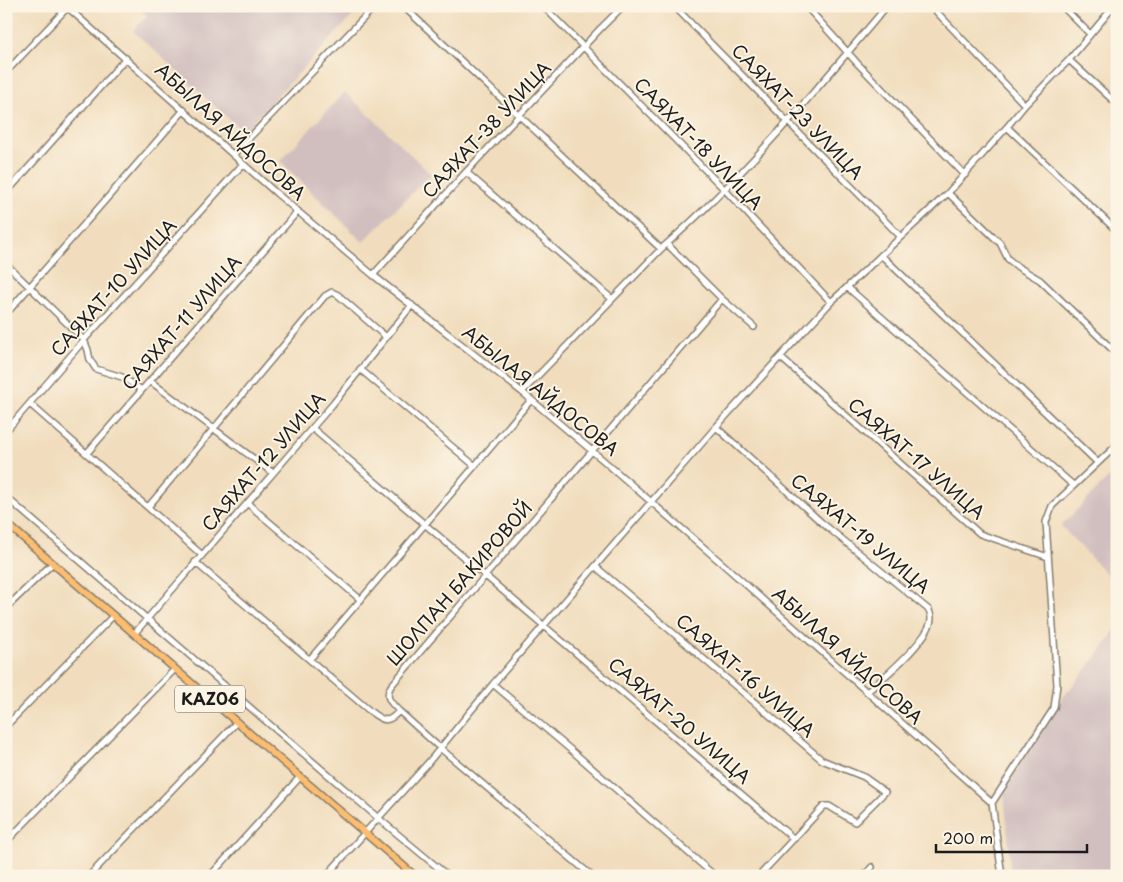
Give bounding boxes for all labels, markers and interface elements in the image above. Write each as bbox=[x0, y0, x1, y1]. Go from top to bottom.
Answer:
street label: САЯХАТ-23 УЛИЦА bbox=[726, 37, 870, 185]
street label: САЯХАТ-38 УЛИЦА bbox=[415, 54, 557, 203]
street label: АБЫЛАЯ АЙДОСОВА bbox=[150, 56, 312, 206]
street label: САЯХАТ-18 УЛИЦА bbox=[628, 71, 770, 216]
street label: САЯХАТ-10 УЛИЦА bbox=[44, 212, 182, 362]
street label: САЯХАТ-11 УЛИЦА bbox=[115, 248, 247, 395]
street label: АБЫЛАЯ АЙДОСОВА bbox=[457, 318, 625, 461]
street label: САЯХАТ-12 УЛИЦА bbox=[195, 385, 331, 537]
street label: САЯХАТ-17 УЛИЦА bbox=[843, 391, 992, 525]
street label: САЯХАТ-19 УЛИЦА bbox=[785, 466, 937, 599]
street label: ШОЛПАН БАКИРОВОЙ bbox=[380, 495, 538, 671]
street label: АБЫЛАЯ АЙДОСОВА bbox=[767, 580, 929, 730]
street label: САЯХАТ-16 УЛИЦА bbox=[670, 607, 822, 743]
street label: САЯХАТ-20 УЛИЦА bbox=[603, 650, 757, 790]
road number: KAZ06 bbox=[175, 686, 245, 712]
scale bar bbox=[936, 822, 1087, 854]
text: 200 m bbox=[943, 826, 993, 849]

